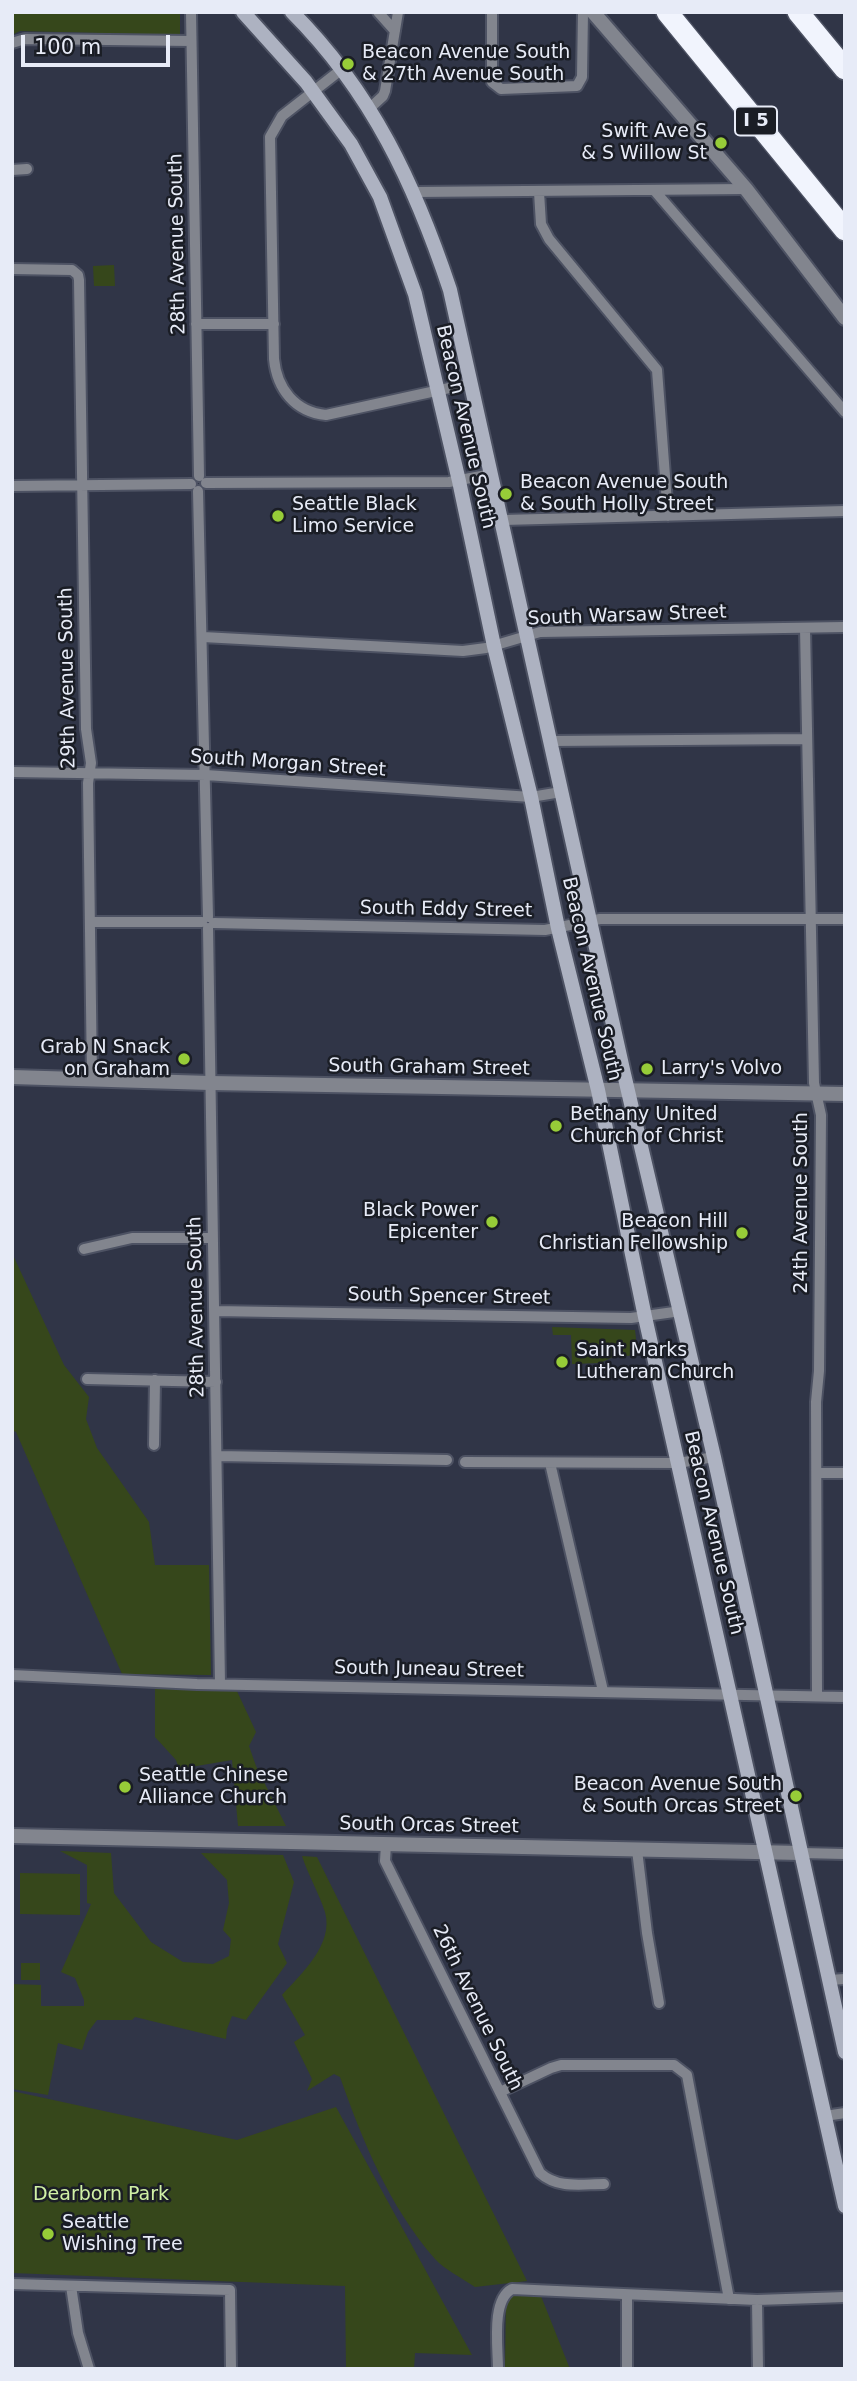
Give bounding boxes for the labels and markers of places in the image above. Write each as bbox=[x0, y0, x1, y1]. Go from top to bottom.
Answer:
place label: Beacon Avenue South & 27th Avenue South bbox=[362, 42, 570, 86]
marker: Beacon Avenue South & 27th Avenue South bbox=[340, 56, 356, 72]
place label: Swift Ave S & S Willow St bbox=[581, 121, 707, 165]
marker: Swift Ave S & S Willow St bbox=[713, 135, 729, 151]
place label: Beacon Avenue South & South Holly Street bbox=[520, 472, 728, 516]
marker: Beacon Avenue South & South Holly Street bbox=[498, 486, 514, 502]
place label: Seattle Black Limo Service bbox=[292, 494, 417, 538]
marker: Seattle Black Limo Service bbox=[270, 508, 286, 524]
place label: Grab N Snack on Graham bbox=[40, 1037, 170, 1081]
marker: Grab N Snack on Graham bbox=[176, 1051, 192, 1067]
place label: Larry's Volvo bbox=[661, 1058, 782, 1080]
marker: Larry's Volvo bbox=[639, 1061, 655, 1077]
place label: Bethany United Church of Christ bbox=[570, 1104, 723, 1148]
marker: Bethany United Church of Christ bbox=[548, 1118, 564, 1134]
place label: Black Power Epicenter bbox=[363, 1200, 478, 1244]
place label: Beacon Hill Christian Fellowship bbox=[539, 1211, 728, 1255]
marker: Black Power Epicenter bbox=[484, 1214, 500, 1230]
marker: Beacon Hill Christian Fellowship bbox=[734, 1225, 750, 1241]
place label: Saint Marks Lutheran Church bbox=[576, 1340, 734, 1384]
marker: Saint Marks Lutheran Church bbox=[554, 1354, 570, 1370]
place label: Seattle Chinese Alliance Church bbox=[139, 1765, 288, 1809]
place label: Beacon Avenue South & South Orcas Street bbox=[574, 1774, 782, 1818]
marker: Seattle Chinese Alliance Church bbox=[117, 1779, 133, 1795]
marker: Beacon Avenue South & South Orcas Street bbox=[788, 1788, 804, 1804]
place label: Seattle Wishing Tree bbox=[62, 2212, 183, 2256]
marker: Seattle Wishing Tree bbox=[40, 2226, 56, 2242]

